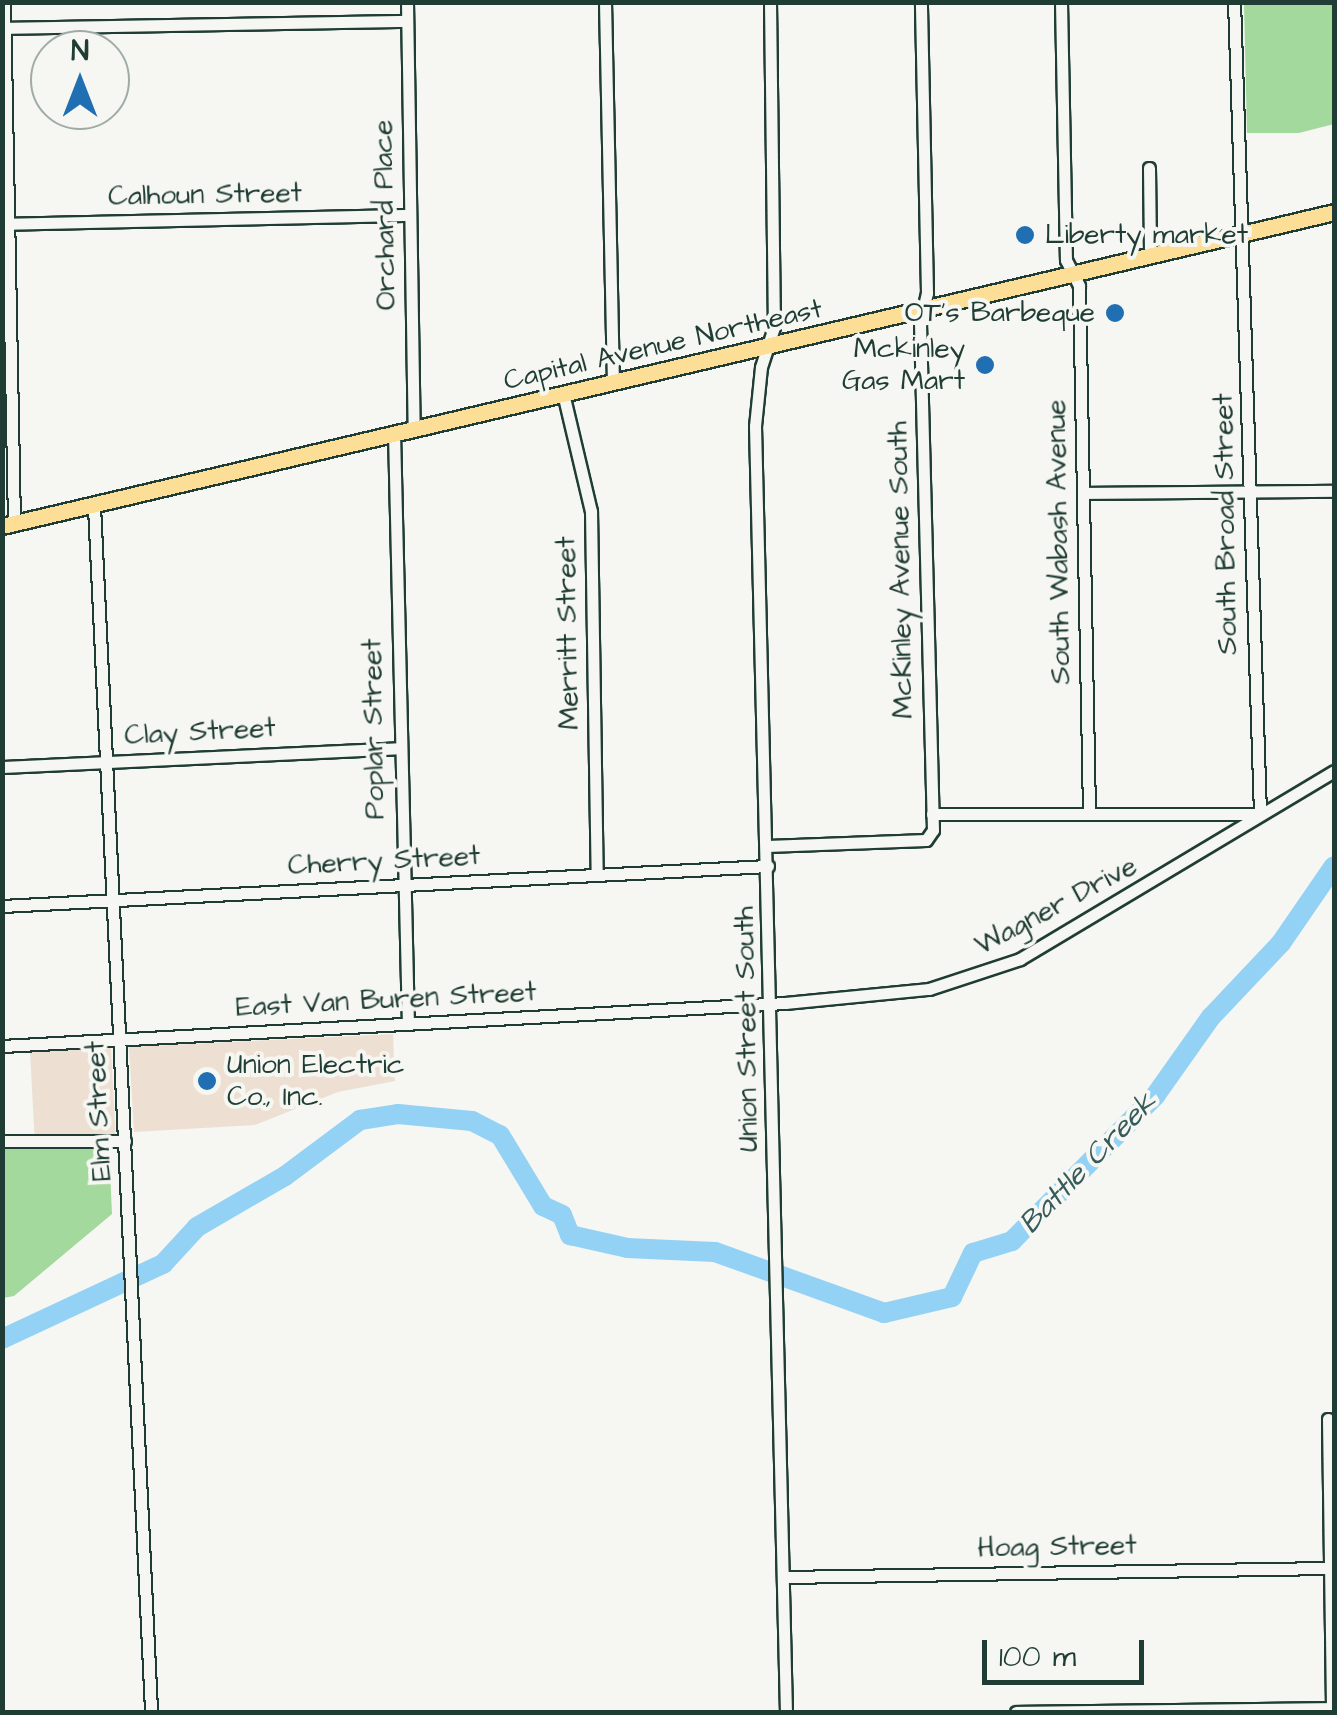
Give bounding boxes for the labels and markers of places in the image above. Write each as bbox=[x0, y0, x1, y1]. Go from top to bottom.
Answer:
place label: Liberty market bbox=[1045, 218, 1248, 252]
marker: Liberty market bbox=[1014, 224, 1036, 246]
place label: OT's Barbeque bbox=[905, 296, 1095, 330]
marker: OT's Barbeque bbox=[1104, 302, 1126, 324]
place label: Mckinley Gas Mart bbox=[842, 332, 965, 398]
marker: Mckinley Gas Mart bbox=[974, 354, 996, 376]
place label: Union Electric Co., Inc. bbox=[227, 1048, 404, 1114]
marker: Union Electric Co., Inc. bbox=[196, 1070, 218, 1092]

